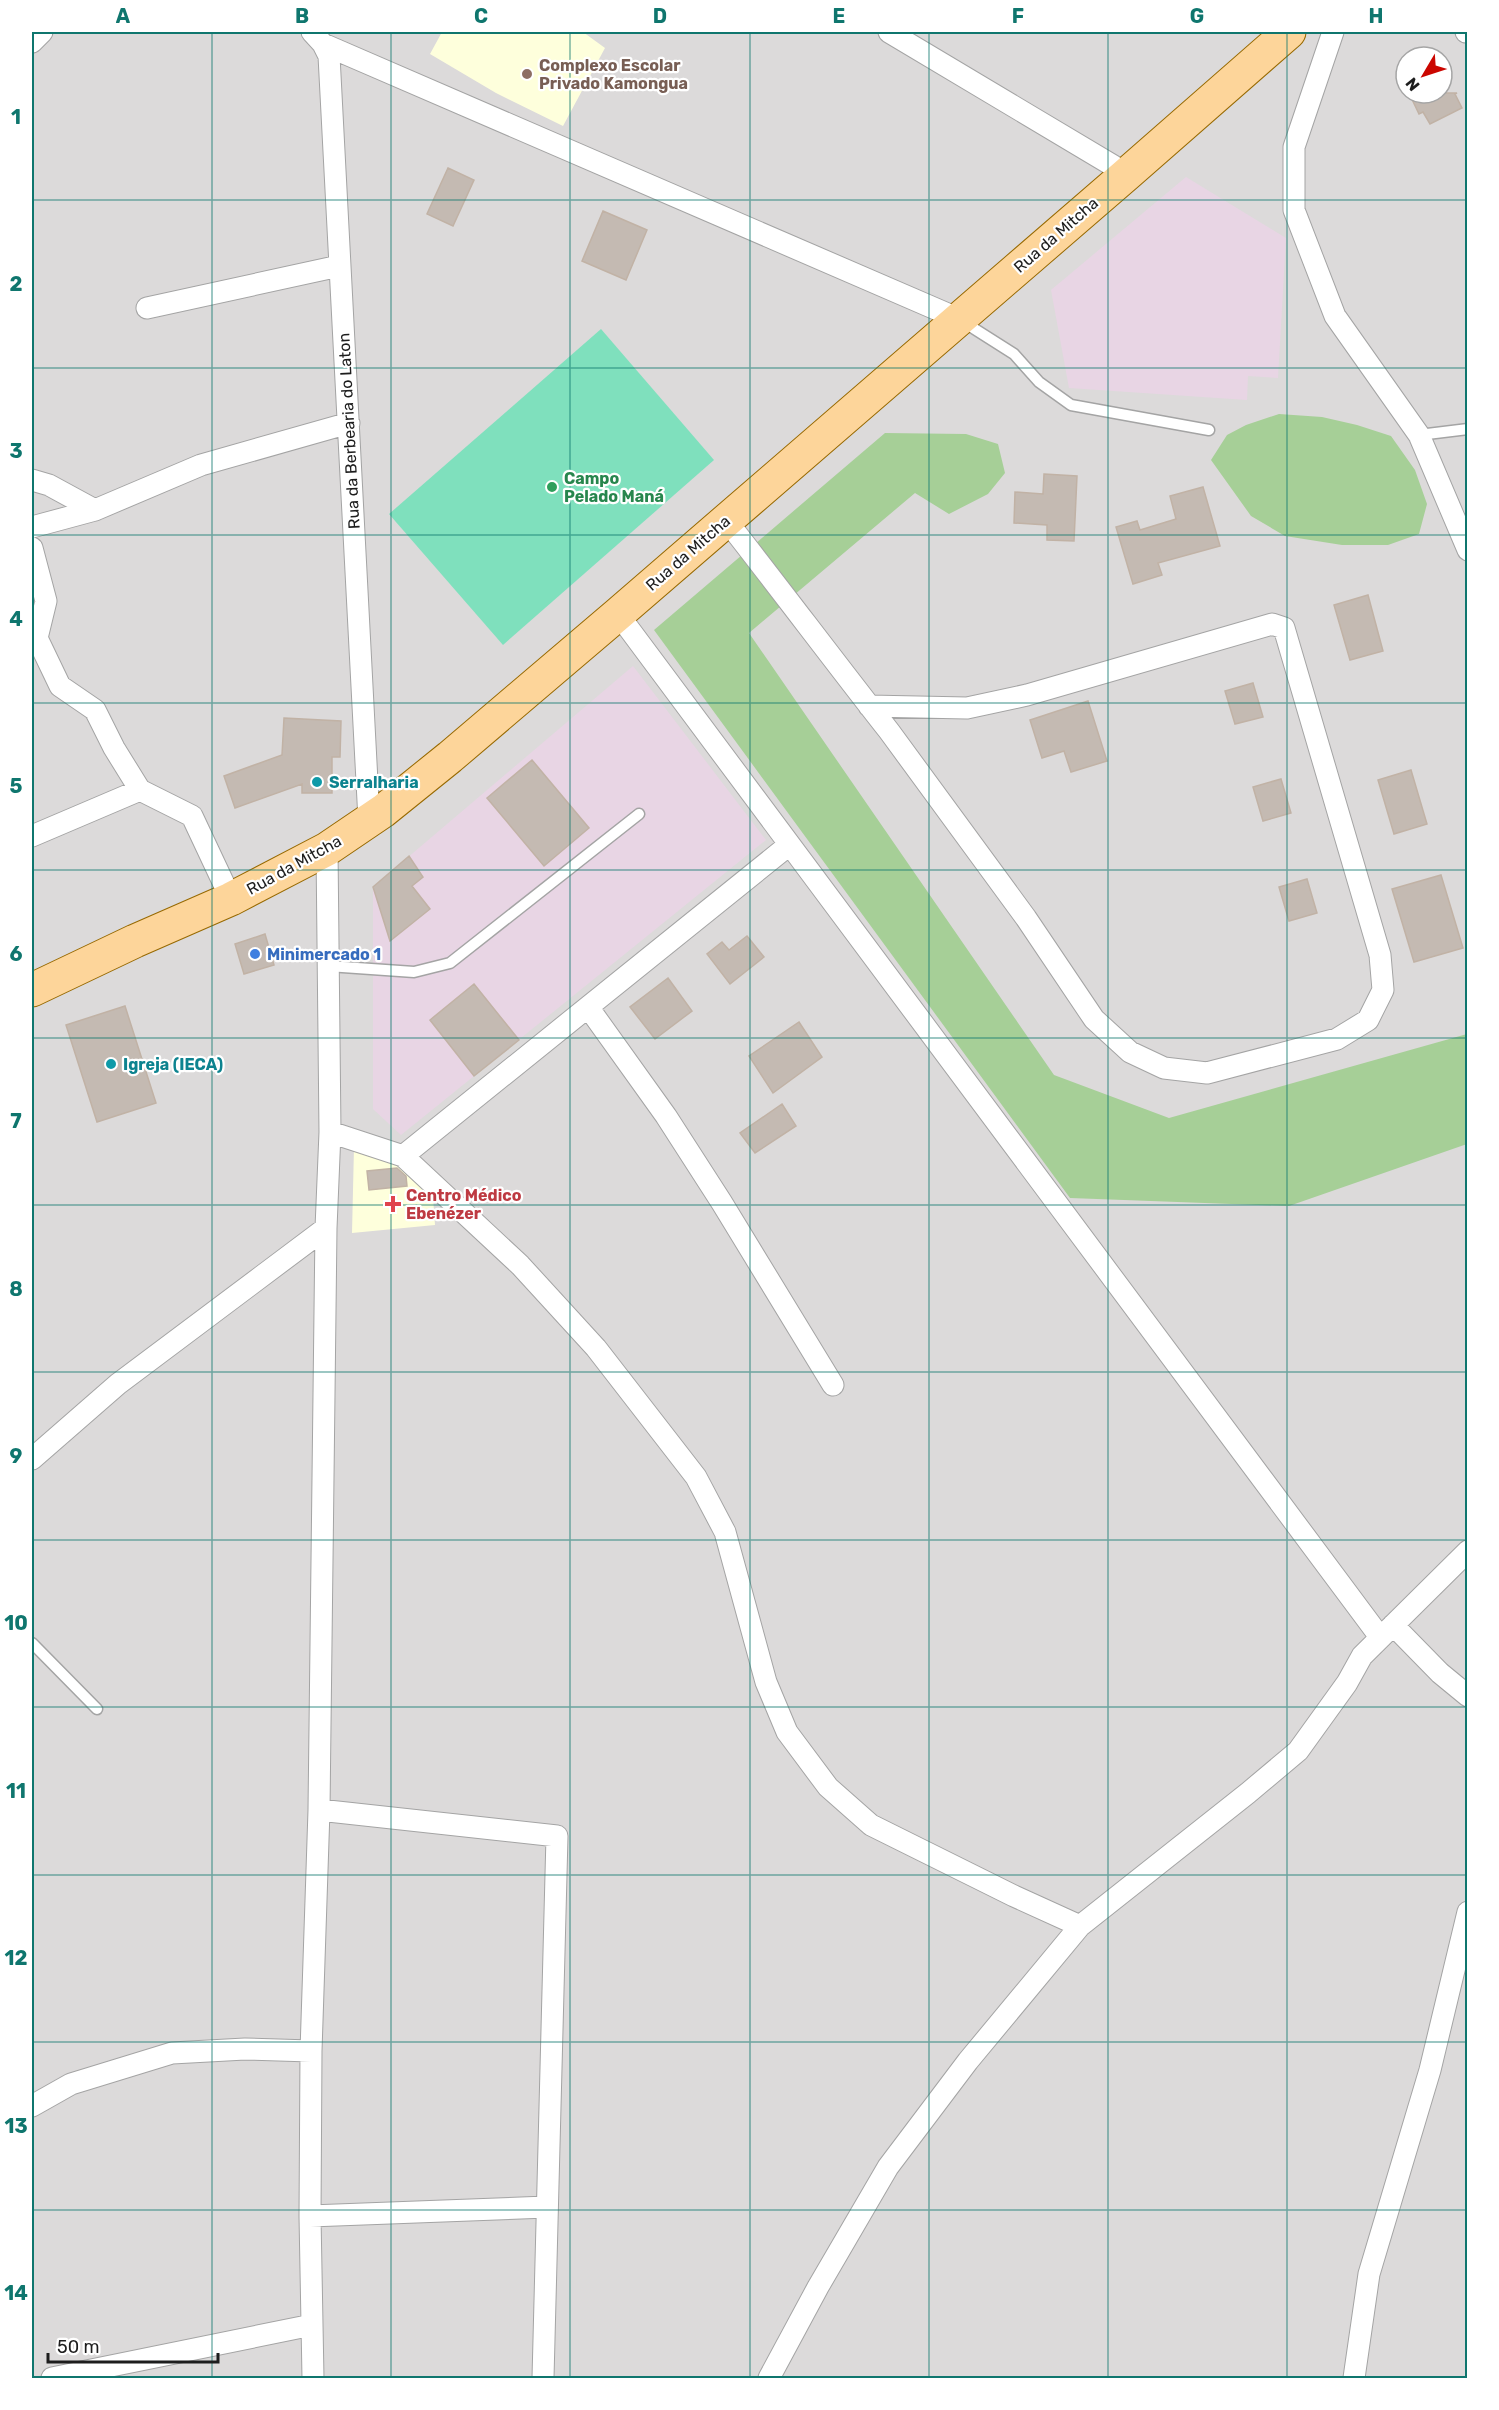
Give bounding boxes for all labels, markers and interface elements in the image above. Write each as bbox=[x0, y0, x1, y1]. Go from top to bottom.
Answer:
text: A bbox=[116, 4, 131, 28]
text: B bbox=[295, 4, 309, 28]
text: C bbox=[474, 4, 488, 28]
text: D bbox=[653, 4, 667, 28]
text: E bbox=[833, 4, 845, 28]
text: F bbox=[1012, 4, 1024, 28]
text: G bbox=[1190, 4, 1204, 28]
text: H bbox=[1369, 4, 1383, 28]
north arrow bbox=[1394, 45, 1454, 105]
place label: Complexo Escolar Privado Kamongua bbox=[539, 56, 688, 93]
marker: Complexo Escolar Privado Kamongua bbox=[520, 67, 534, 81]
text: N bbox=[1402, 74, 1424, 95]
text: 1 bbox=[11, 105, 21, 129]
street label: Rua da Mitcha bbox=[1010, 193, 1102, 277]
text: 2 bbox=[10, 272, 23, 296]
street label: Rua da Berbearia do Laton bbox=[334, 332, 364, 530]
text: 3 bbox=[9, 439, 23, 463]
place label: Campo Pelado Maná bbox=[564, 469, 664, 506]
marker: Campo Pelado Maná bbox=[545, 480, 559, 494]
street label: Rua da Mitcha bbox=[642, 511, 734, 595]
text: 4 bbox=[9, 607, 23, 631]
place label: Serralharia bbox=[329, 773, 419, 792]
text: 5 bbox=[10, 774, 23, 798]
marker: Serralharia bbox=[310, 775, 324, 789]
street label: Rua da Mitcha bbox=[243, 831, 345, 899]
text: 6 bbox=[9, 942, 23, 966]
place label: Minimercado 1 bbox=[267, 945, 381, 964]
marker: Minimercado 1 bbox=[248, 947, 262, 961]
place label: Igreja (IECA) bbox=[123, 1055, 223, 1074]
marker: Igreja (IECA) bbox=[104, 1057, 118, 1071]
text: 7 bbox=[10, 1109, 22, 1133]
place label: Centro Médico Ebenézer bbox=[406, 1186, 522, 1223]
marker: Centro Médico Ebenézer bbox=[384, 1195, 402, 1213]
text: 8 bbox=[9, 1277, 23, 1301]
text: 9 bbox=[10, 1444, 23, 1468]
text: 10 bbox=[4, 1611, 28, 1635]
text: 11 bbox=[6, 1779, 26, 1803]
text: 12 bbox=[5, 1946, 27, 1970]
text: 13 bbox=[4, 2114, 28, 2138]
text: 14 bbox=[4, 2281, 28, 2305]
scale bar bbox=[48, 2326, 218, 2364]
text: 50 m bbox=[57, 2336, 100, 2358]

